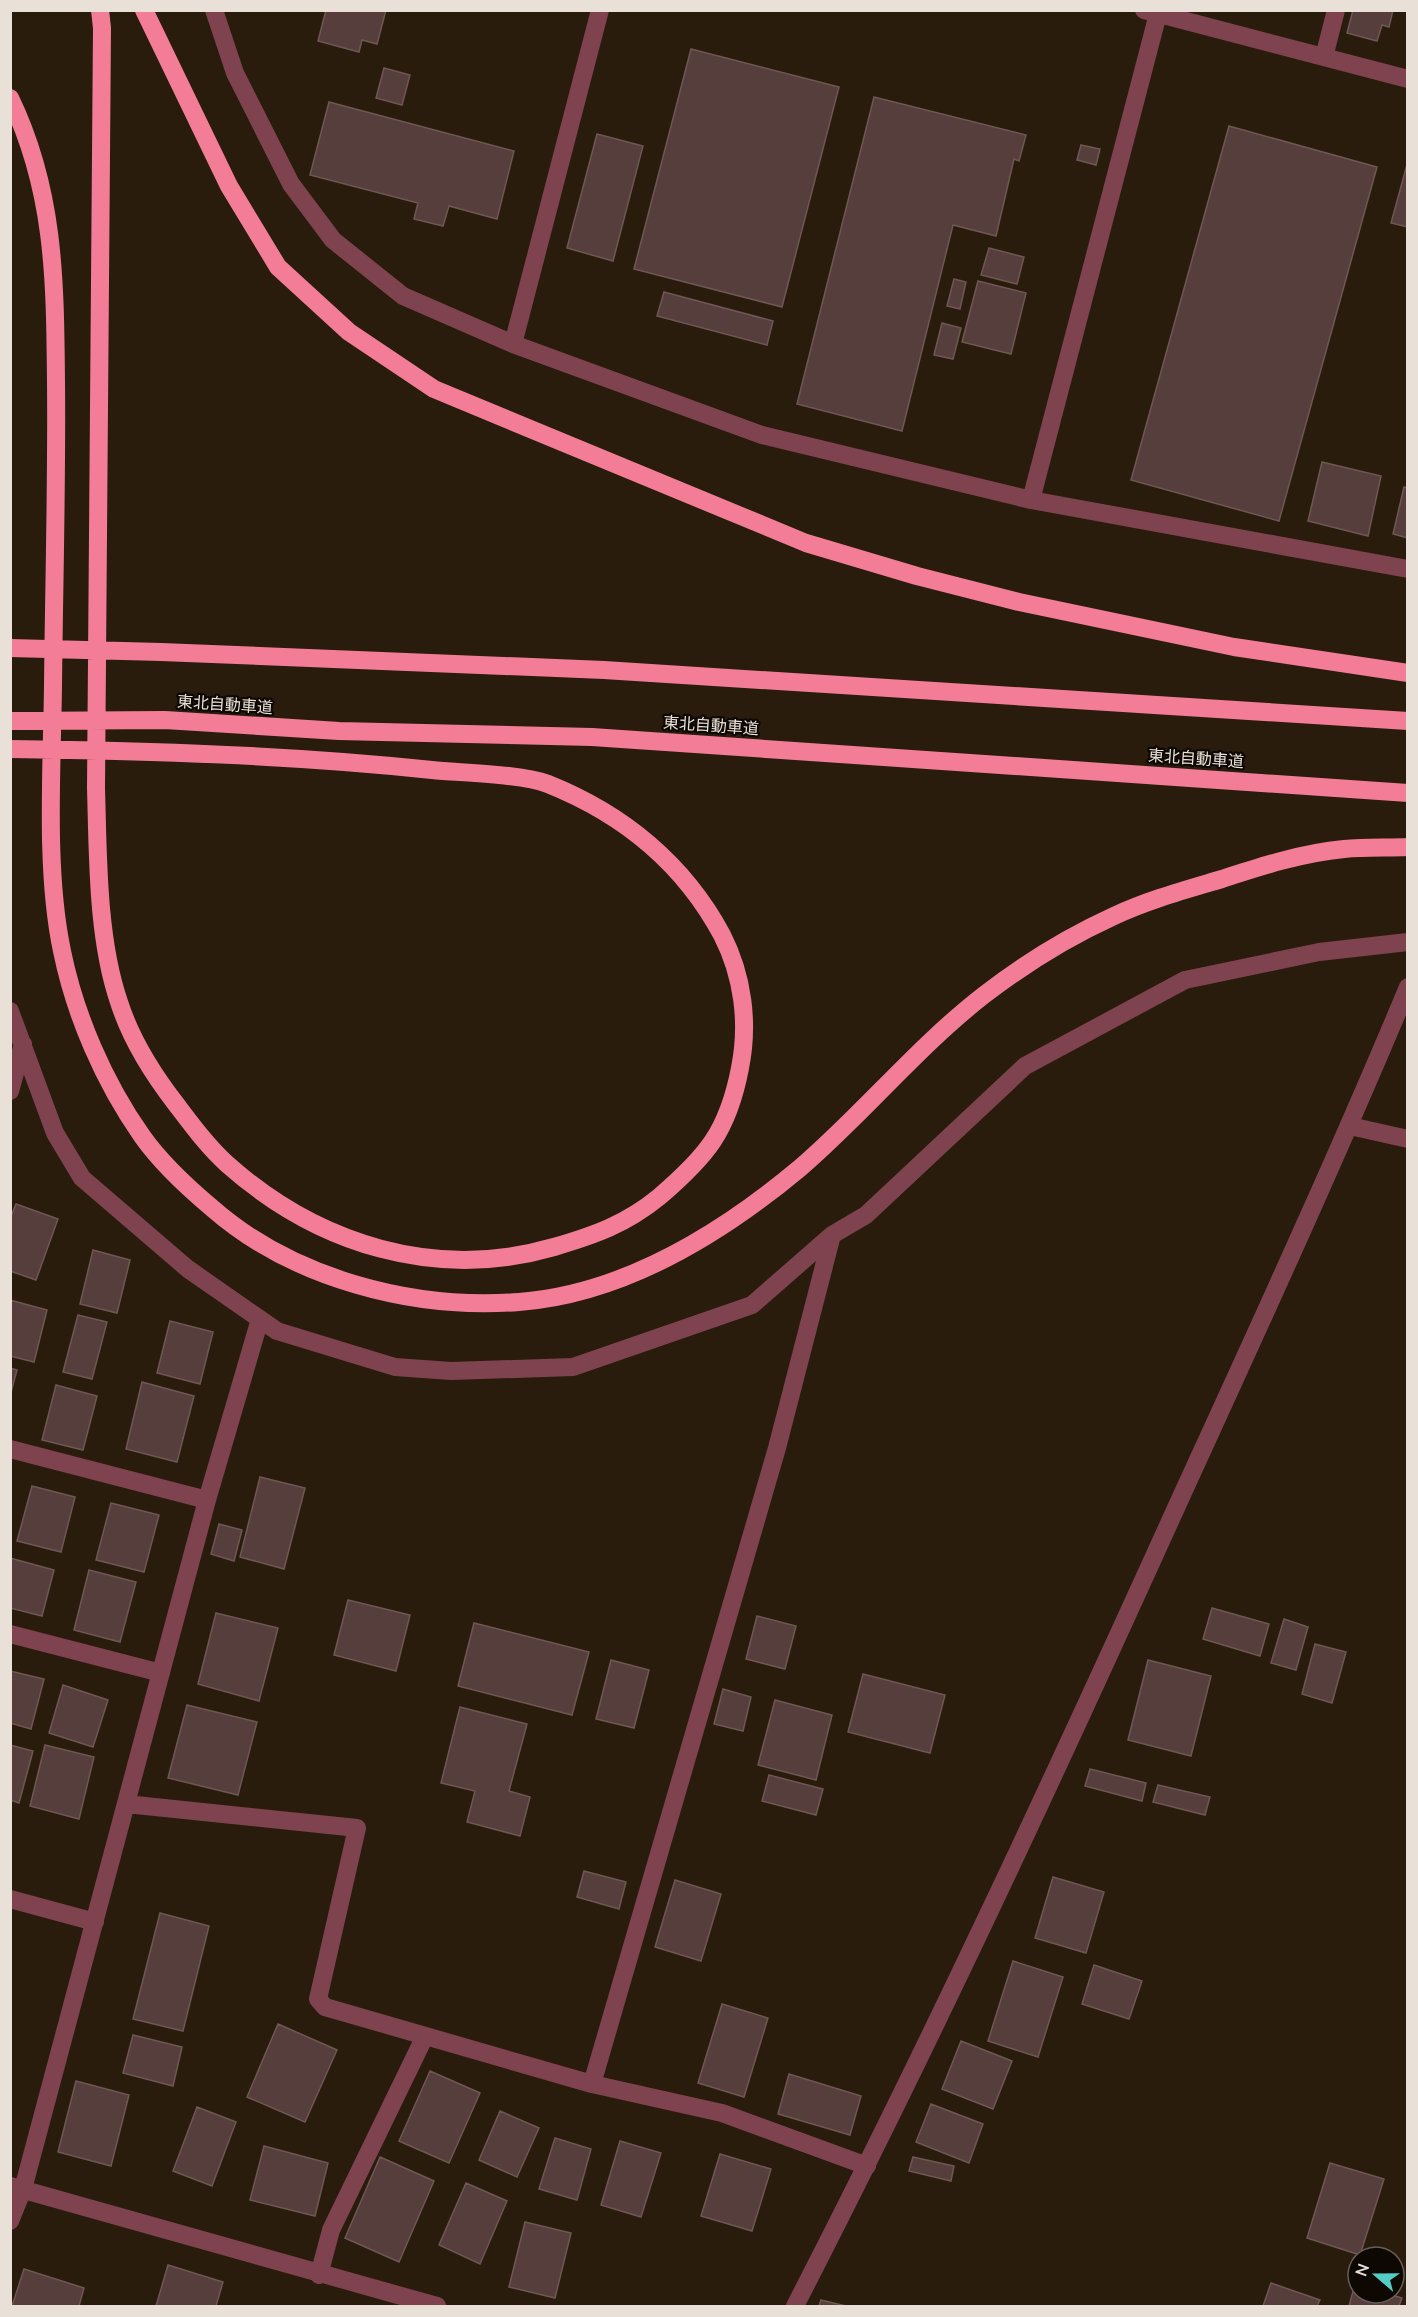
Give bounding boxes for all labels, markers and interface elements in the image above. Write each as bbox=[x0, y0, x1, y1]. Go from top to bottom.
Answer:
street label: 東北自動車道 bbox=[176, 691, 274, 719]
street label: 東北自動車道 bbox=[662, 712, 760, 740]
street label: 東北自動車道 bbox=[1147, 745, 1245, 773]
north arrow bbox=[1346, 2245, 1406, 2305]
text: N bbox=[1350, 2261, 1375, 2280]

